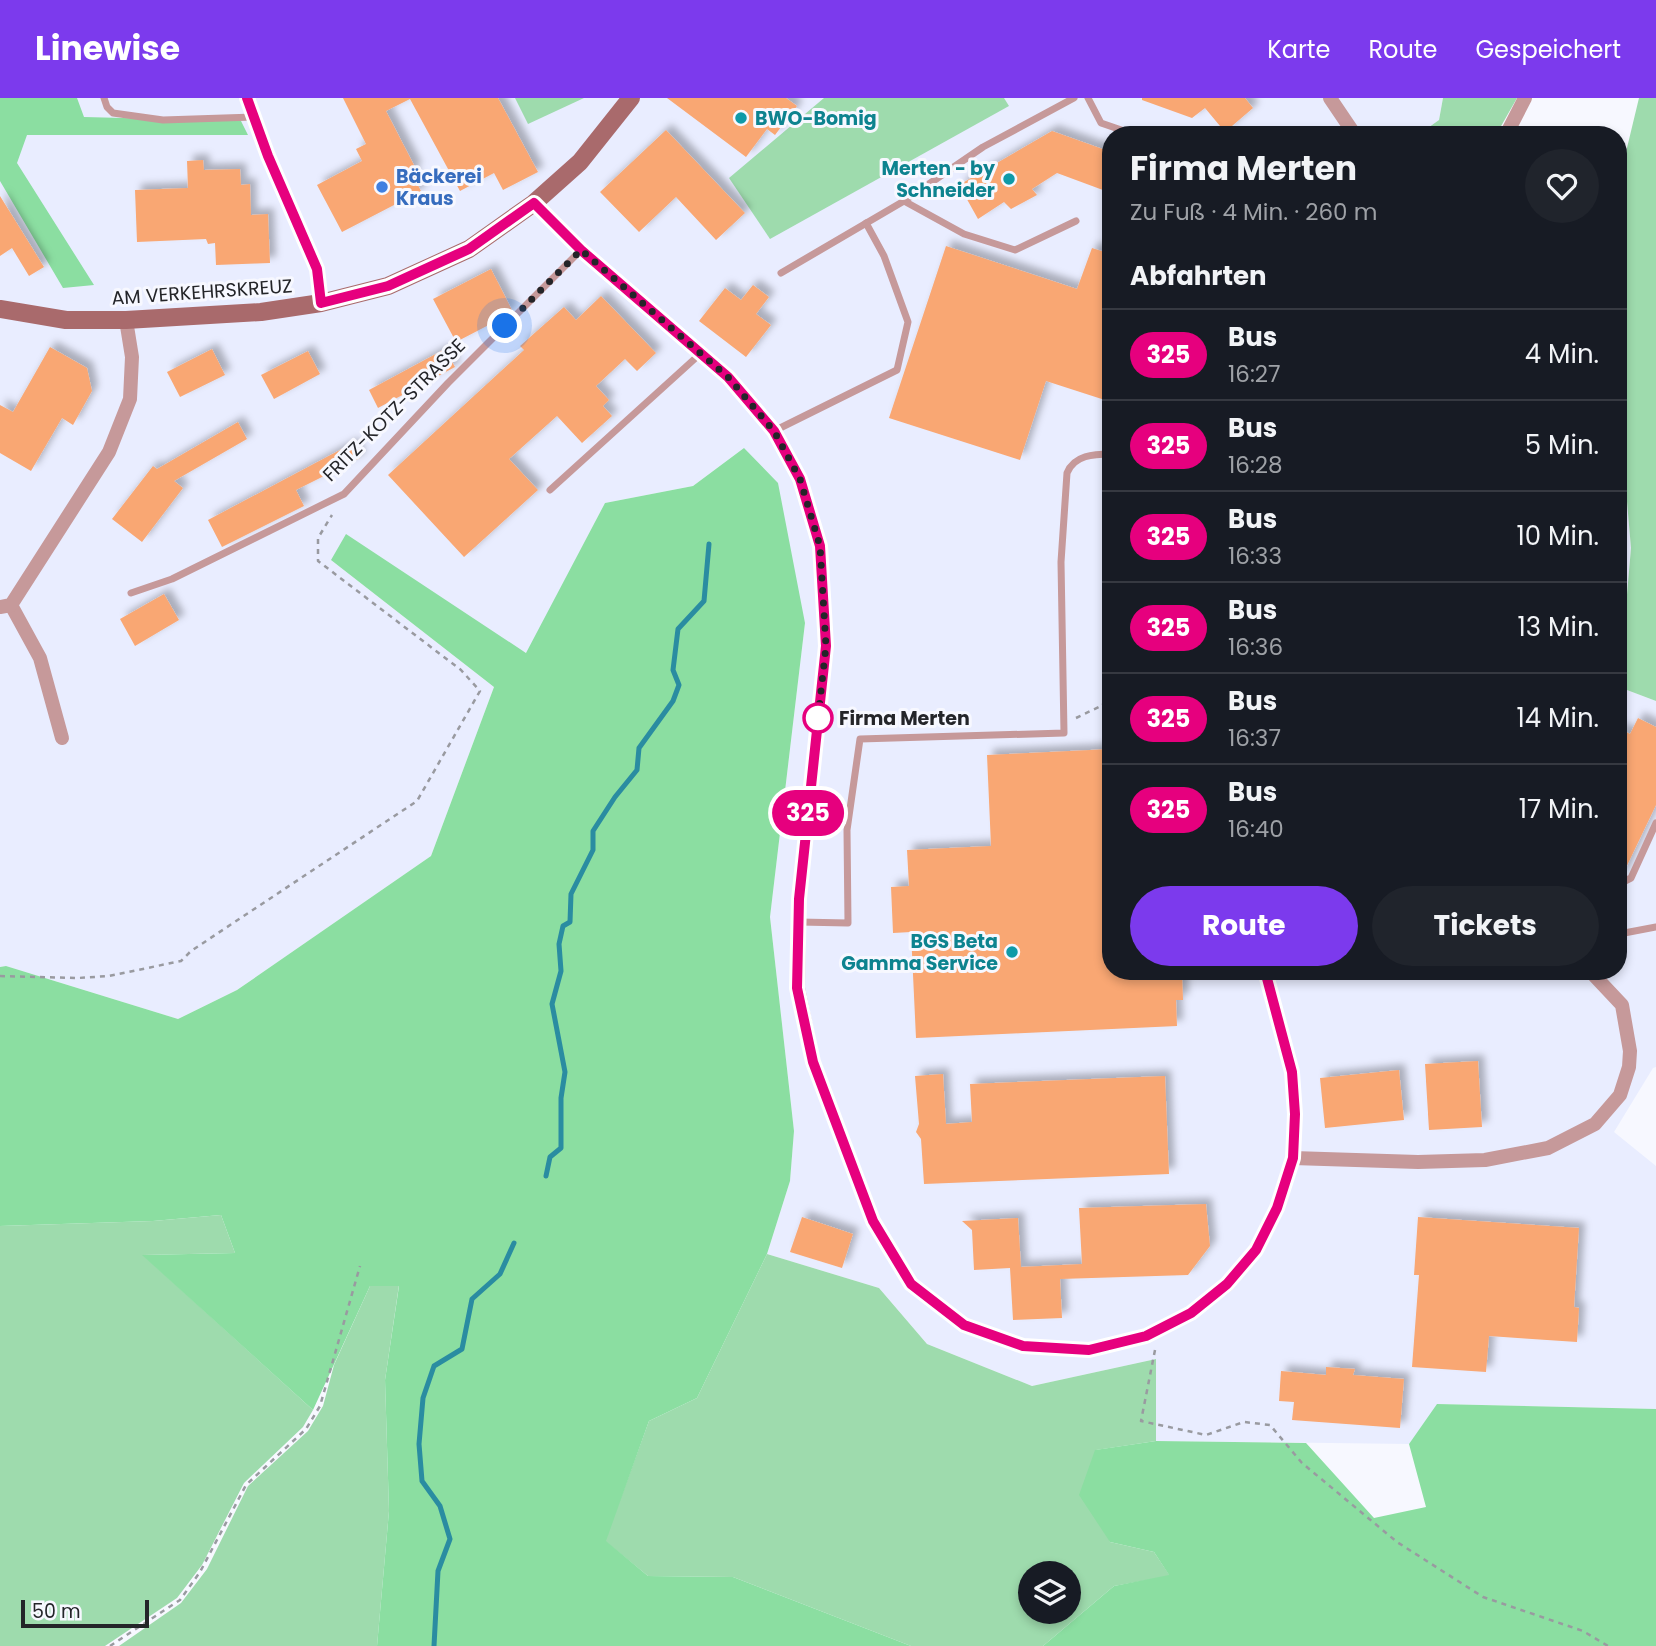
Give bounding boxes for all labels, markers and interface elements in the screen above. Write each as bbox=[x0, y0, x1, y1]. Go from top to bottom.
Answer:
text: Linewise bbox=[35, 25, 180, 72]
text: Karte bbox=[1267, 33, 1330, 66]
text: Route bbox=[1368, 33, 1437, 66]
text: Gespeichert bbox=[1475, 33, 1621, 66]
place label: BWO-Bomig bbox=[755, 105, 877, 132]
marker: BWO-Bomig bbox=[733, 110, 749, 126]
text: Firma Merten bbox=[1130, 145, 1357, 192]
button: heart bbox=[1525, 149, 1599, 223]
place label: Merten - by Schneider bbox=[882, 155, 996, 204]
place label: Bäckerei Kraus bbox=[396, 163, 482, 212]
marker: Merten - by Schneider bbox=[1001, 171, 1017, 187]
marker: Bäckerei Kraus bbox=[374, 179, 390, 195]
text: Zu Fuß · 4 Min. · 260 m bbox=[1130, 196, 1377, 228]
text: Abfahrten bbox=[1130, 258, 1267, 294]
street label: AM VERKEHRSKREUZ bbox=[111, 272, 293, 312]
your location bbox=[487, 308, 522, 343]
text: Bus bbox=[1228, 319, 1277, 355]
street label: FRITZ-KOTZ-STRASSE bbox=[317, 333, 471, 487]
text: 4 Min. bbox=[1525, 336, 1599, 372]
text: 325 bbox=[1147, 338, 1190, 371]
text: 16:27 bbox=[1228, 358, 1281, 390]
text: Bus bbox=[1228, 410, 1277, 446]
text: 5 Min. bbox=[1525, 427, 1599, 463]
text: 325 bbox=[1147, 429, 1190, 462]
text: 16:28 bbox=[1228, 449, 1283, 481]
text: Bus bbox=[1228, 501, 1277, 537]
text: 10 Min. bbox=[1517, 518, 1599, 554]
text: 325 bbox=[1147, 520, 1190, 553]
text: 16:33 bbox=[1228, 540, 1282, 572]
text: Bus bbox=[1228, 592, 1277, 628]
text: 13 Min. bbox=[1518, 609, 1599, 645]
text: 325 bbox=[1147, 611, 1190, 644]
text: 16:36 bbox=[1228, 631, 1283, 663]
text: Bus bbox=[1228, 683, 1277, 719]
text: 14 Min. bbox=[1517, 700, 1599, 736]
text: 325 bbox=[1147, 702, 1190, 735]
marker: Firma Merten bbox=[803, 703, 833, 733]
place label: Firma Merten bbox=[839, 705, 970, 732]
text: 16:37 bbox=[1228, 722, 1281, 754]
text: Bus bbox=[1228, 774, 1277, 810]
line badge: 325 bbox=[768, 790, 848, 836]
text: 17 Min. bbox=[1519, 791, 1599, 827]
text: 325 bbox=[1147, 793, 1190, 826]
text: 325 bbox=[786, 796, 830, 829]
text: 16:40 bbox=[1228, 813, 1284, 845]
button: Route bbox=[1130, 886, 1358, 966]
button: Tickets bbox=[1372, 886, 1599, 966]
place label: BGS Beta Gamma Service bbox=[841, 928, 998, 977]
marker: BGS Beta Gamma Service bbox=[1004, 944, 1020, 960]
map controls bbox=[1018, 1561, 1081, 1624]
button: layers bbox=[1018, 1561, 1081, 1624]
scale bar bbox=[21, 1597, 149, 1629]
text: 50 m bbox=[32, 1598, 81, 1625]

